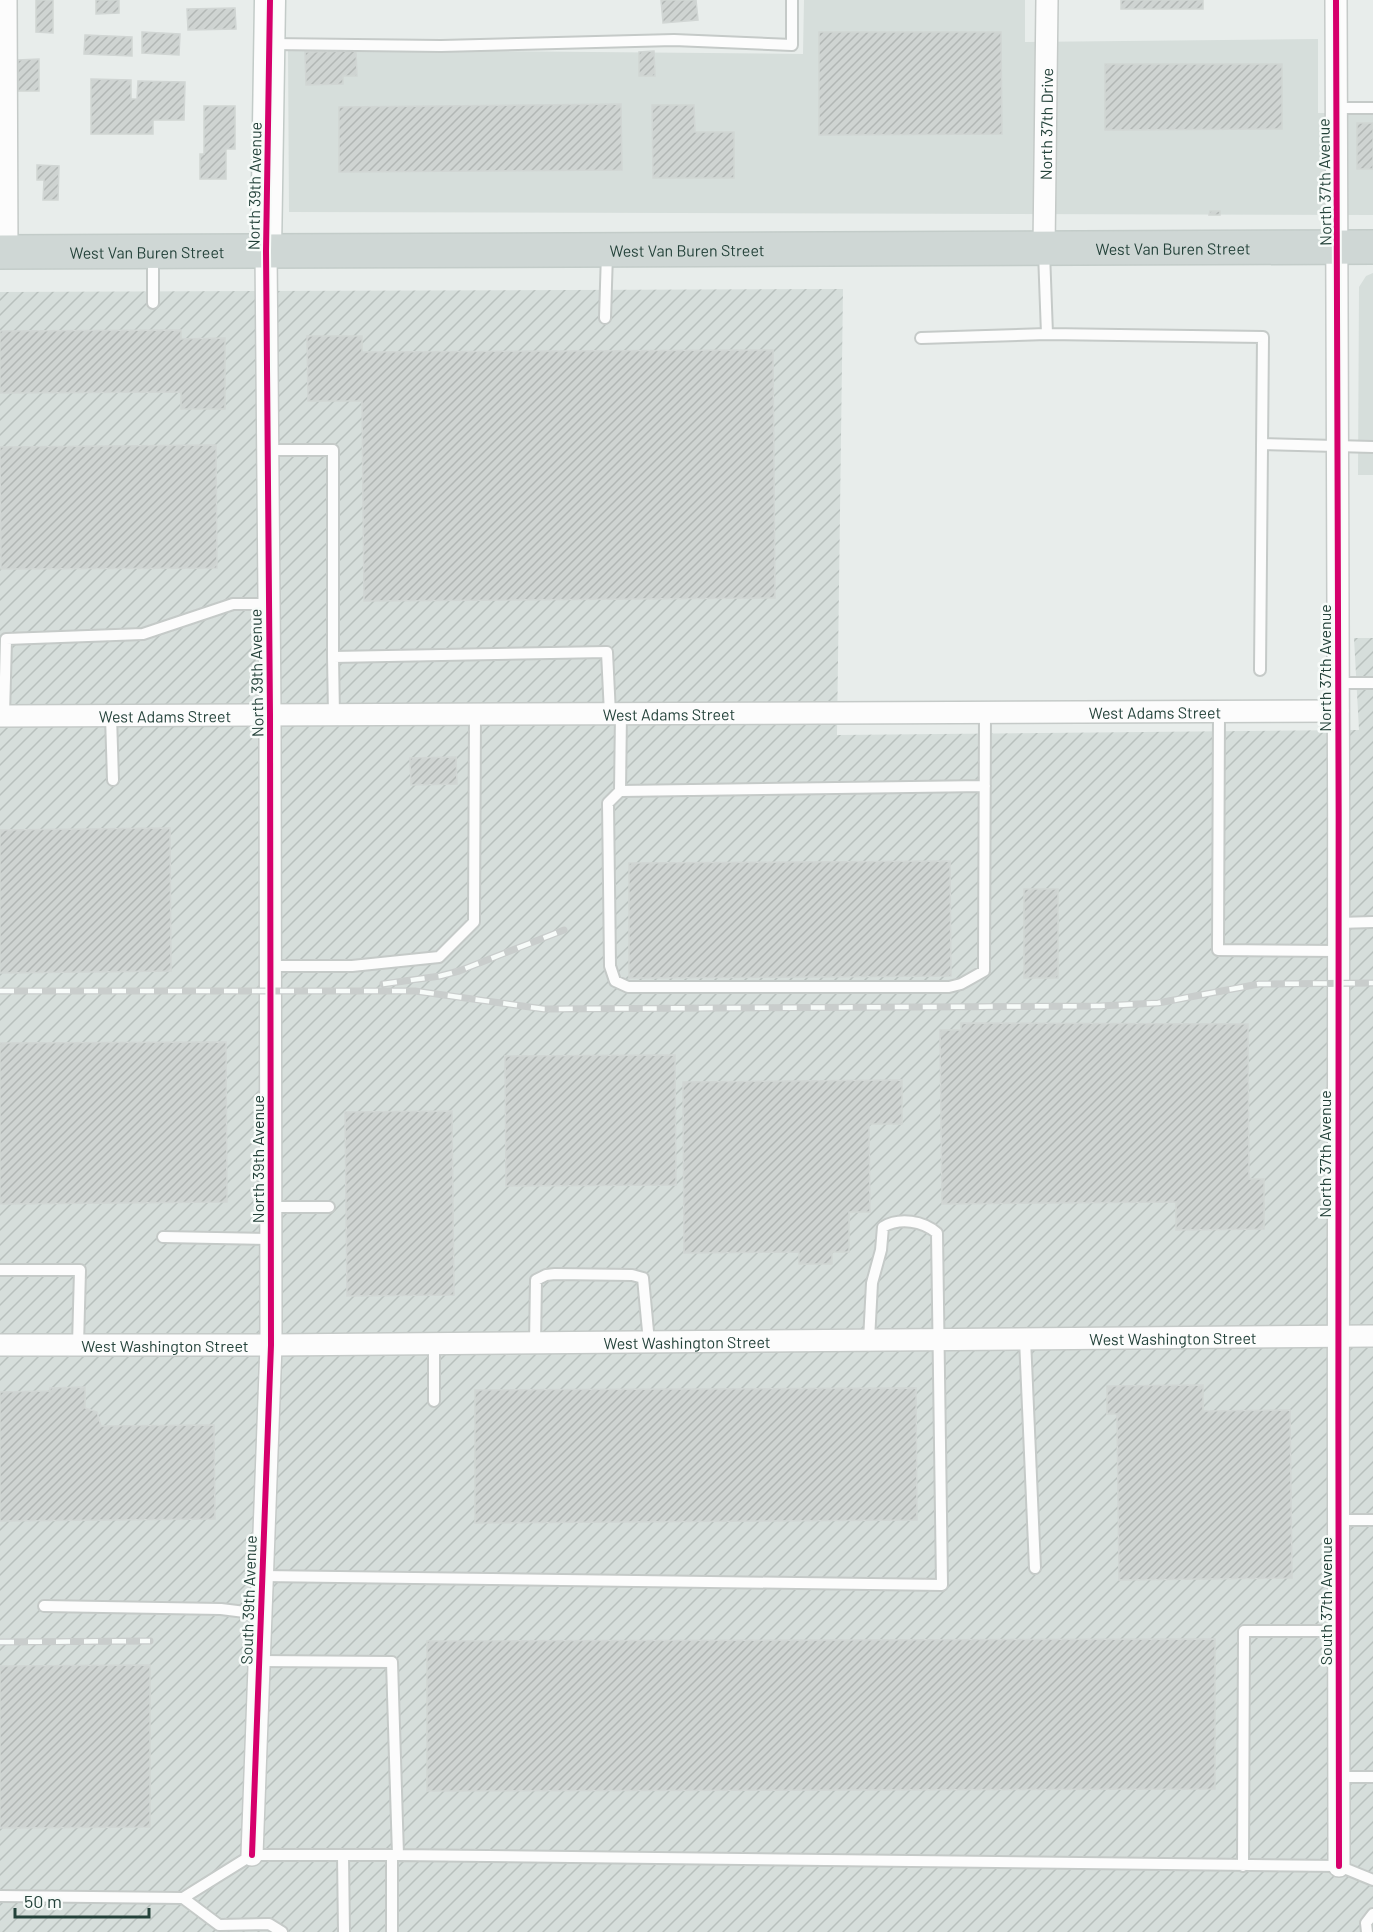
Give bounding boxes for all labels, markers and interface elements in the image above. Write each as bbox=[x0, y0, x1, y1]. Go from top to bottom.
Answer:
street label: North 37th Drive bbox=[1035, 68, 1056, 180]
street label: North 37th Avenue bbox=[1313, 118, 1335, 246]
street label: North 39th Avenue bbox=[243, 122, 265, 250]
street label: West Van Buren Street bbox=[1095, 238, 1251, 258]
street label: West Van Buren Street bbox=[609, 240, 765, 259]
street label: West Van Buren Street bbox=[69, 242, 225, 261]
street label: North 37th Avenue bbox=[1315, 604, 1334, 732]
street label: North 39th Avenue bbox=[245, 609, 267, 737]
street label: West Adams Street bbox=[1089, 702, 1221, 721]
street label: West Adams Street bbox=[603, 704, 735, 723]
street label: West Adams Street bbox=[99, 706, 231, 725]
street label: North 37th Avenue bbox=[1315, 1090, 1334, 1218]
street label: North 39th Avenue bbox=[248, 1095, 267, 1223]
street label: West Washington Street bbox=[1089, 1327, 1257, 1348]
street label: West Washington Street bbox=[603, 1331, 771, 1352]
street label: West Washington Street bbox=[81, 1336, 249, 1355]
street label: South 39th Avenue bbox=[236, 1535, 260, 1665]
street label: South 37th Avenue bbox=[1316, 1537, 1335, 1665]
scale bar bbox=[15, 1881, 148, 1919]
text: 50 m bbox=[24, 1890, 62, 1912]

